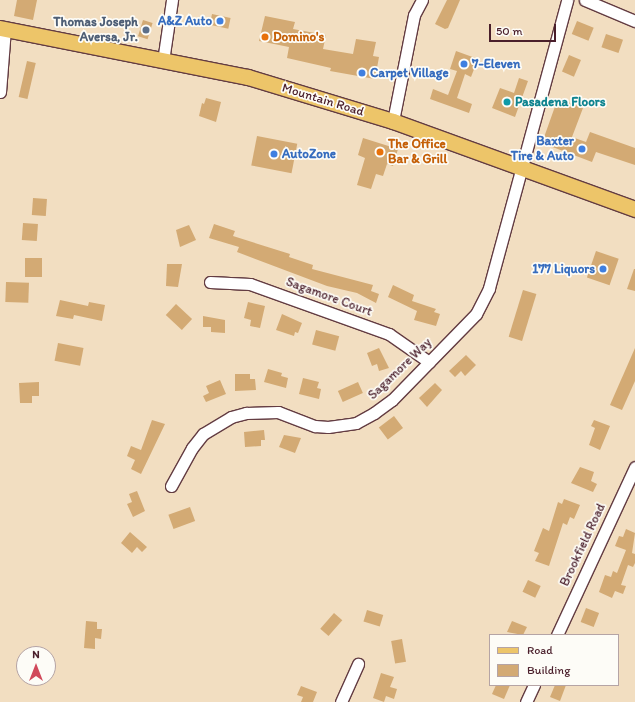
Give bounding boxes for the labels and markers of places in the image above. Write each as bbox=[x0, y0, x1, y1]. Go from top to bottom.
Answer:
place label: A&Z Auto bbox=[158, 13, 212, 29]
place label: Thomas Joseph Aversa, Jr. bbox=[53, 15, 138, 46]
marker: A&Z Auto bbox=[215, 16, 225, 26]
marker: Thomas Joseph Aversa, Jr. bbox=[141, 25, 151, 35]
place label: Domino's bbox=[273, 29, 324, 45]
marker: Domino's bbox=[260, 32, 270, 42]
place label: 7-Eleven bbox=[472, 56, 520, 72]
marker: 7-Eleven bbox=[459, 59, 469, 69]
place label: Carpet Village bbox=[370, 65, 448, 81]
marker: Carpet Village bbox=[357, 68, 367, 78]
place label: Pasadena Floors bbox=[515, 94, 606, 110]
marker: Pasadena Floors bbox=[502, 97, 512, 107]
place label: Baxter Tire & Auto bbox=[511, 134, 574, 165]
place label: The Office Bar & Grill bbox=[388, 137, 447, 168]
marker: Baxter Tire & Auto bbox=[577, 144, 587, 154]
place label: AutoZone bbox=[282, 146, 336, 162]
marker: The Office Bar & Grill bbox=[375, 147, 385, 157]
marker: AutoZone bbox=[269, 149, 279, 159]
place label: 177 Liquors bbox=[532, 261, 595, 277]
marker: 177 Liquors bbox=[598, 264, 608, 274]

